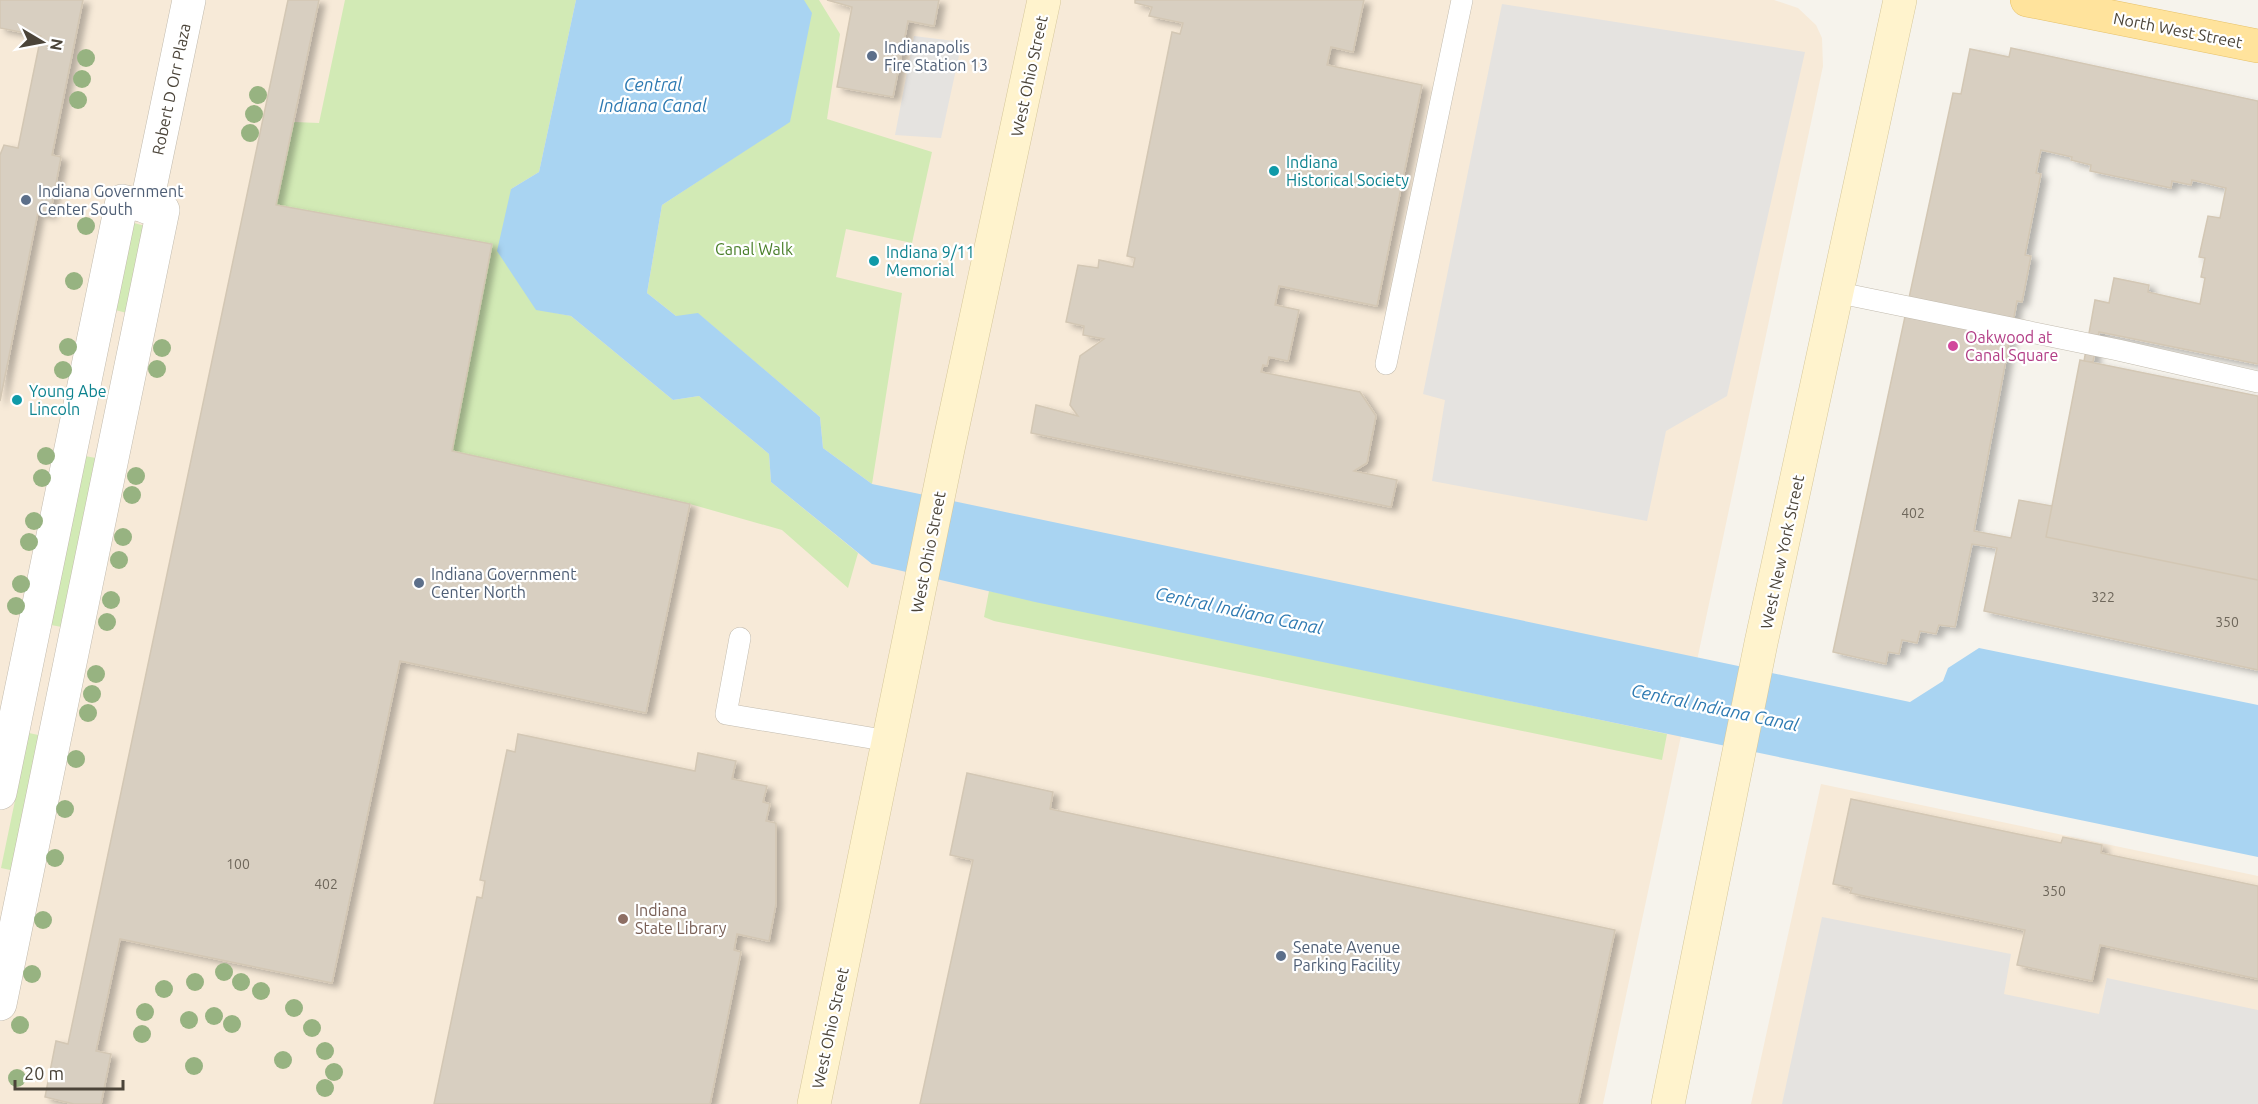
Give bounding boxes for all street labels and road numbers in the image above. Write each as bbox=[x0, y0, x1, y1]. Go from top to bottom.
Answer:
street label: North West Street bbox=[2112, 9, 2245, 51]
street label: West Ohio Street bbox=[1007, 13, 1051, 138]
street label: Robert D Orr Plaza bbox=[148, 21, 194, 157]
street label: West New York Street bbox=[1757, 473, 1807, 631]
street label: West Ohio Street bbox=[907, 489, 949, 614]
street label: West Ohio Street bbox=[808, 965, 852, 1090]

